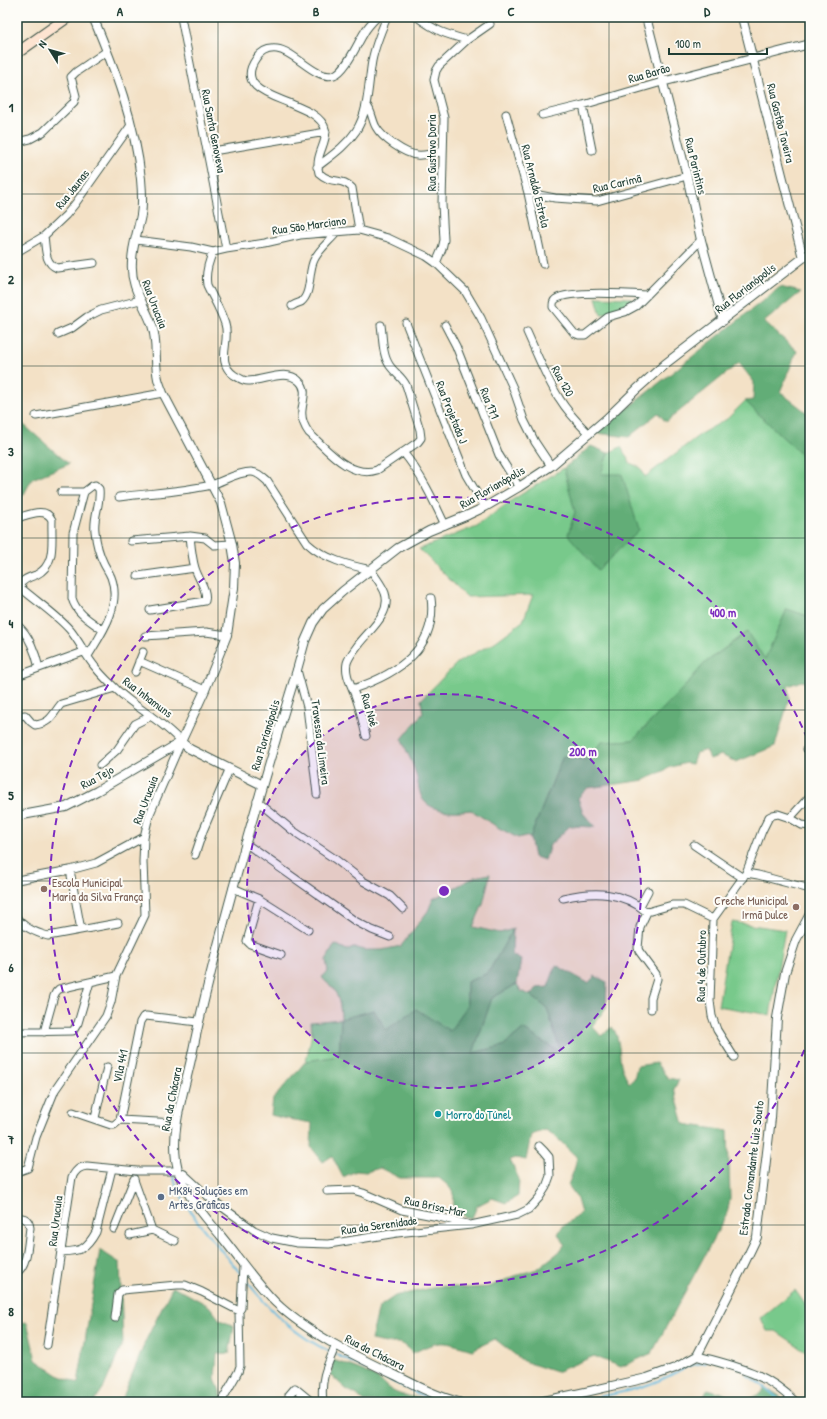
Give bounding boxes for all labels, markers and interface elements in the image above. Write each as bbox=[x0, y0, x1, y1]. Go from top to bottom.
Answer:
text: A bbox=[117, 2, 124, 20]
text: B bbox=[313, 2, 320, 20]
text: C bbox=[507, 2, 515, 20]
text: D bbox=[704, 2, 711, 20]
north arrow bbox=[30, 30, 70, 70]
scale bar bbox=[669, 30, 767, 56]
text: 100 m bbox=[675, 35, 701, 52]
text: N bbox=[35, 37, 49, 51]
street label: Rua Barão bbox=[626, 59, 672, 87]
street label: Rua Gastão Taveira bbox=[763, 82, 799, 165]
street label: Rua Santa Genoveva bbox=[198, 88, 230, 175]
text: 1 bbox=[9, 98, 14, 116]
street label: Rua Gustavo Doria bbox=[423, 114, 440, 191]
street label: Rua Parintins bbox=[681, 136, 711, 196]
street label: Rua Arnaldo Estrela bbox=[517, 143, 555, 230]
street label: Rua Jaunas bbox=[51, 165, 93, 213]
street label: Rua Carimã bbox=[591, 169, 643, 197]
street label: Rua São Marciano bbox=[271, 211, 347, 239]
street label: Rua Florianópolis bbox=[711, 259, 779, 317]
text: 2 bbox=[8, 270, 15, 288]
street label: Rua Urucuia bbox=[138, 277, 172, 331]
street label: Rua 120 bbox=[548, 362, 578, 400]
street label: Rua Projetada J bbox=[432, 378, 472, 446]
street label: Rua 171 bbox=[476, 385, 504, 421]
text: 3 bbox=[8, 442, 14, 460]
street label: Rua Florianópolis bbox=[456, 461, 528, 513]
text: 400 m bbox=[710, 604, 736, 621]
text: 4 bbox=[9, 614, 14, 632]
street label: Rua Inhamuns bbox=[119, 673, 177, 722]
street label: Rua Noé bbox=[357, 691, 383, 729]
street label: Rua Florianópolis bbox=[246, 697, 284, 772]
street label: Travessa da Limeira bbox=[307, 699, 335, 786]
text: 200 m bbox=[569, 743, 597, 760]
street label: Rua Tejo bbox=[77, 761, 117, 793]
street label: Rua Urucuia bbox=[128, 773, 162, 827]
text: 5 bbox=[8, 786, 14, 804]
place label: Escola Municipal Maria da Silva França bbox=[52, 874, 143, 905]
marker: Escola Municipal Maria da Silva França bbox=[39, 884, 49, 894]
centre of rings bbox=[437, 884, 451, 898]
place label: Creche Municipal Irmã Dulce bbox=[714, 892, 789, 923]
marker: Creche Municipal Irmã Dulce bbox=[791, 902, 801, 912]
street label: Rua 4 de Outubro bbox=[692, 930, 710, 1002]
text: 6 bbox=[8, 958, 14, 976]
street label: Vila 441 bbox=[108, 1048, 132, 1084]
street label: Rua da Chácara bbox=[156, 1065, 186, 1132]
street label: Estrada Comandante Luiz Souto bbox=[734, 1099, 768, 1236]
place label: Morro do Túnel bbox=[446, 1106, 512, 1123]
marker: Morro do Túnel bbox=[433, 1109, 443, 1119]
text: 7 bbox=[7, 1130, 15, 1148]
place label: MK84 Soluções em Artes Gráficas bbox=[169, 1182, 248, 1213]
street label: Rua Brisa-Mar bbox=[403, 1191, 467, 1221]
marker: MK84 Soluções em Artes Gráficas bbox=[156, 1192, 166, 1202]
street label: Rua Urucuia bbox=[43, 1195, 67, 1247]
street label: Rua da Serenidade bbox=[340, 1211, 418, 1239]
text: 8 bbox=[8, 1302, 14, 1320]
street label: Rua da Chácara bbox=[342, 1330, 408, 1374]

